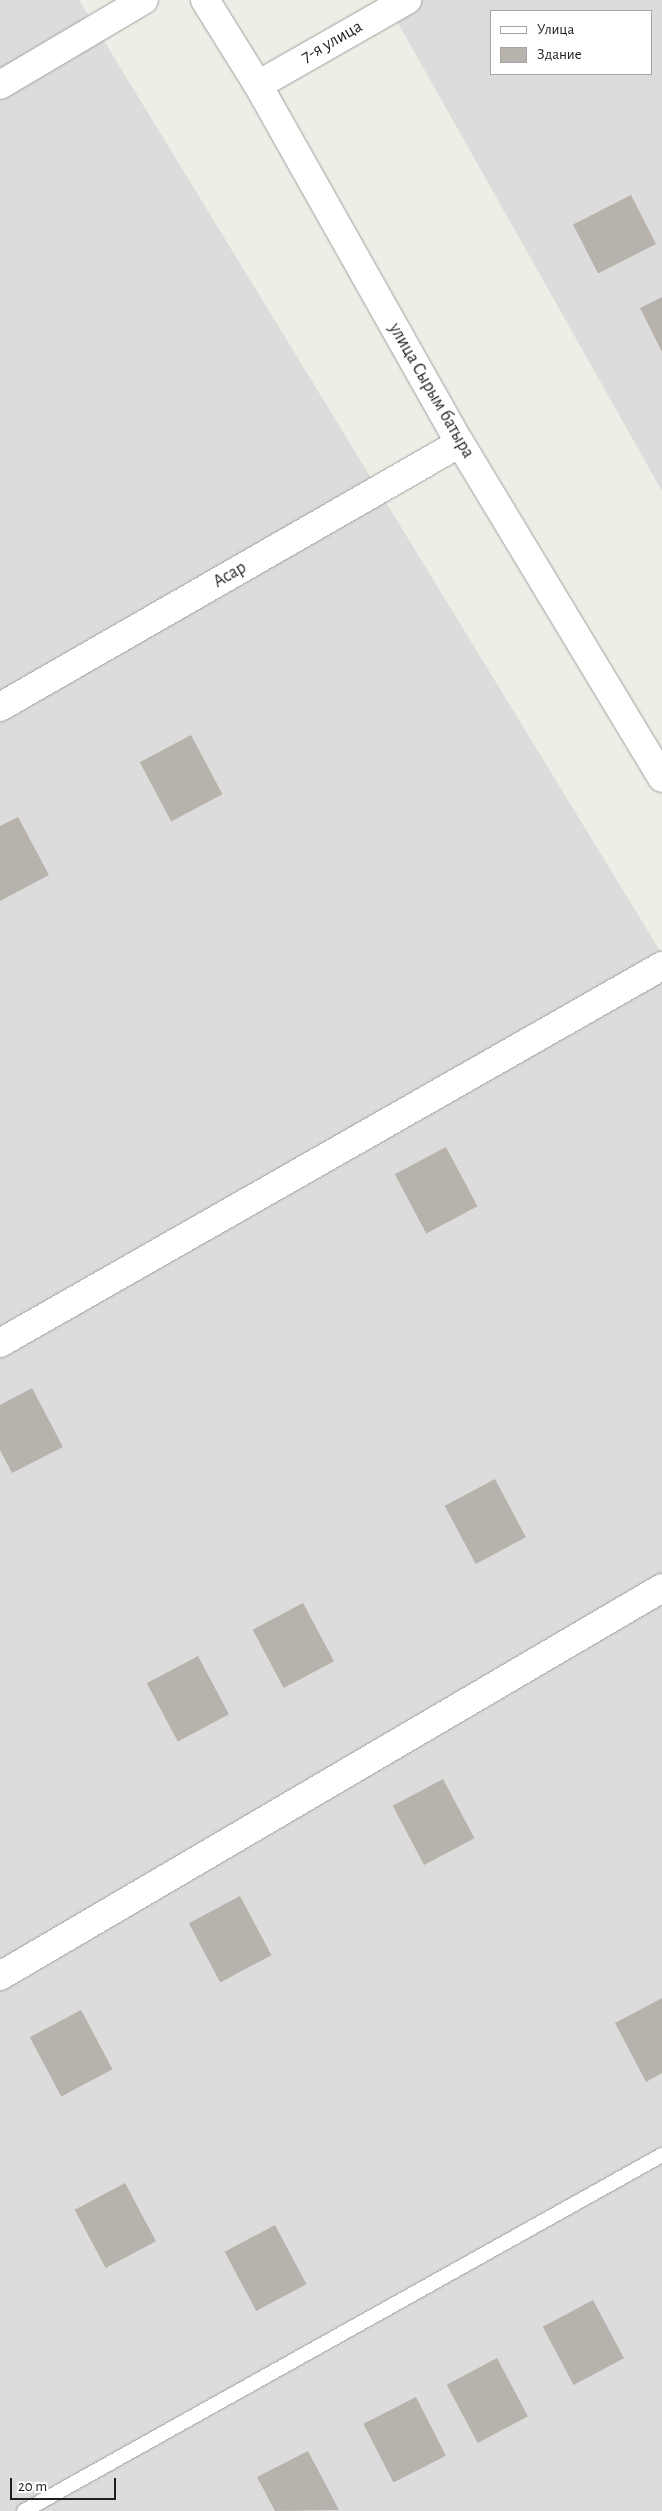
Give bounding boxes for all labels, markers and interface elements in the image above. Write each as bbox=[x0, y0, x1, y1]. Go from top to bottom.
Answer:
legend bbox=[490, 10, 652, 75]
street label: 7-я улица bbox=[298, 16, 366, 68]
text: Улица bbox=[537, 22, 574, 37]
text: Здание bbox=[537, 47, 582, 62]
street label: улица Сырым батыра bbox=[384, 320, 478, 462]
street label: Асар bbox=[210, 557, 250, 593]
scale bar bbox=[12, 2468, 119, 2500]
text: 20 m bbox=[18, 2479, 47, 2494]

